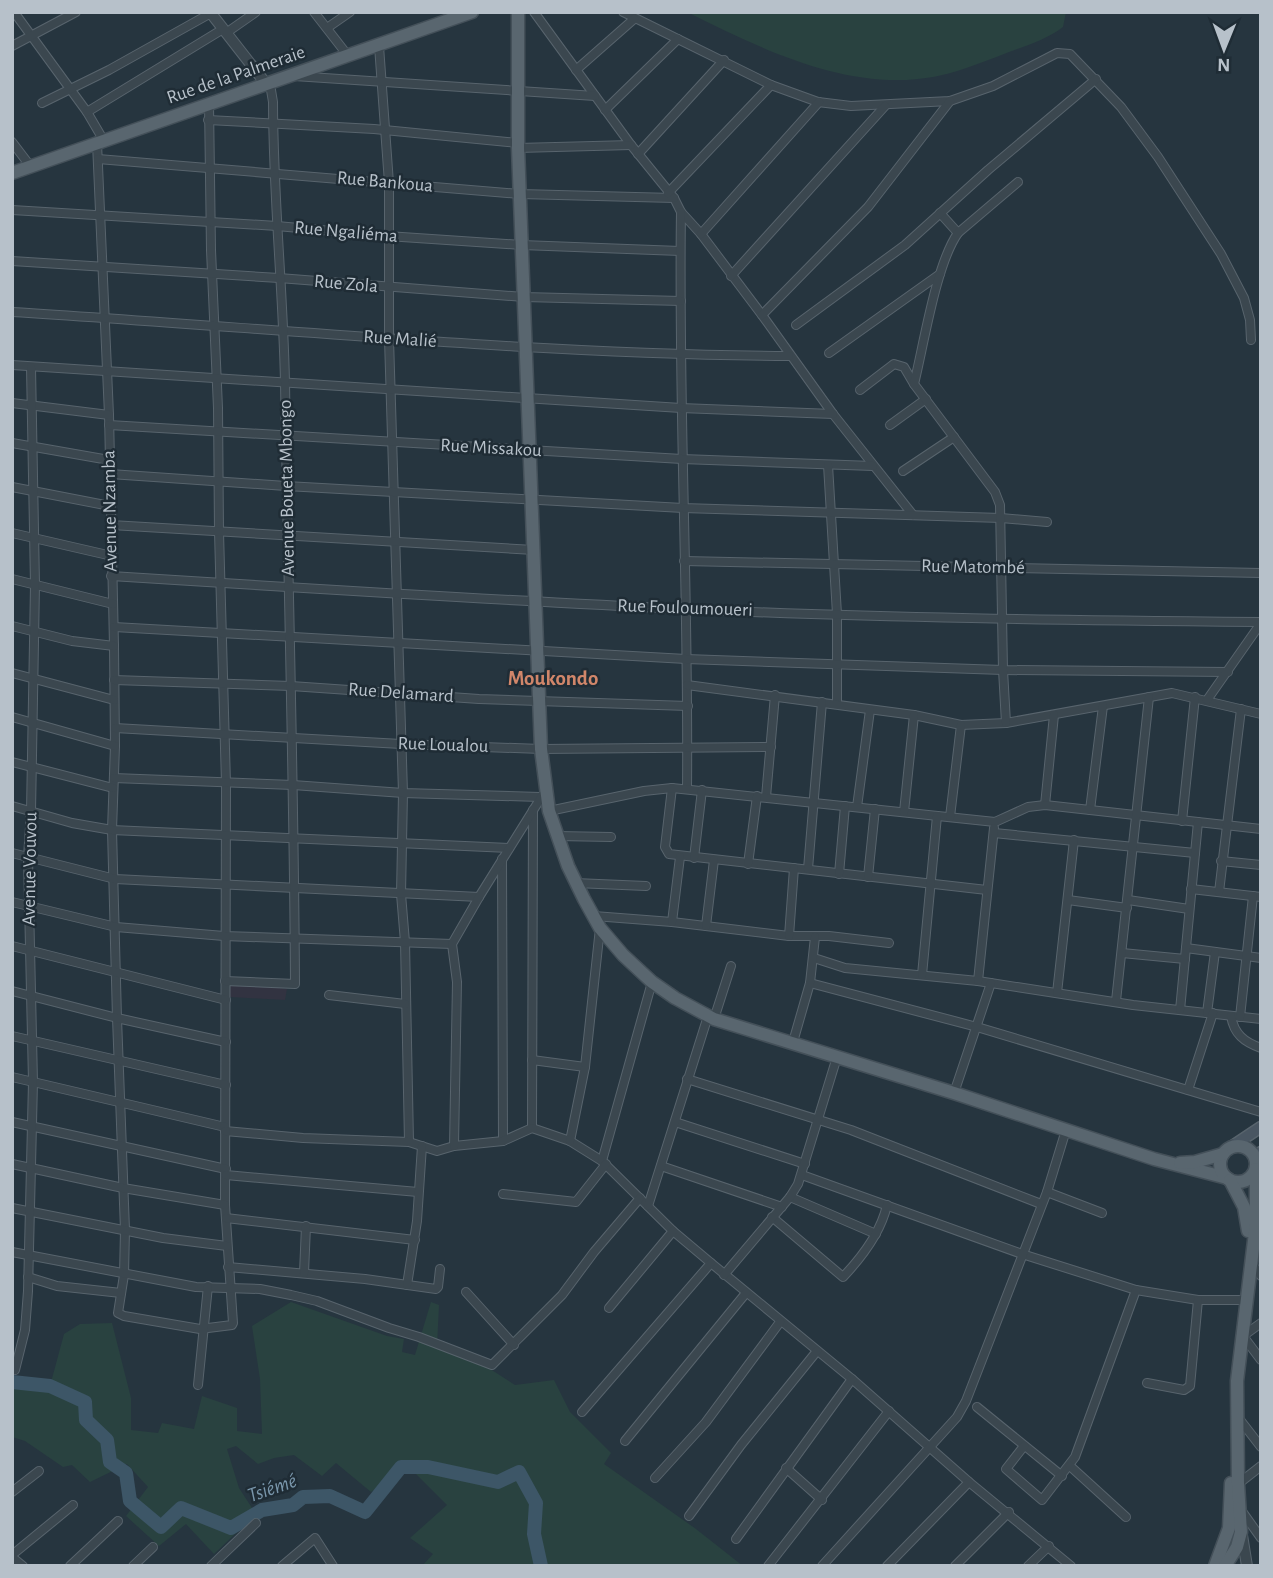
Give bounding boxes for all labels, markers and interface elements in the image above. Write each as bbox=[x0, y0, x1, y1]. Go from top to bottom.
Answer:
north arrow bbox=[1189, 14, 1259, 84]
street label: Rue de la Palmeraie bbox=[164, 42, 308, 108]
text: N bbox=[1217, 55, 1231, 74]
street label: Rue Bankoua bbox=[336, 168, 434, 196]
street label: Rue Ngaliéma bbox=[293, 218, 399, 246]
street label: Rue Zola bbox=[313, 272, 379, 296]
street label: Rue Malié bbox=[363, 327, 437, 351]
street label: Avenue Boueta Mbongo bbox=[276, 400, 298, 576]
street label: Rue Missakou bbox=[440, 436, 543, 460]
street label: Avenue Nzamba bbox=[99, 450, 121, 572]
street label: Rue Matombé bbox=[921, 557, 1025, 577]
street label: Rue Fouloumoueri bbox=[617, 596, 753, 620]
district label: Moukondo bbox=[508, 668, 598, 689]
street label: Rue Delamard bbox=[348, 680, 455, 706]
street label: Rue Loualou bbox=[397, 734, 489, 756]
street label: Avenue Vouvou bbox=[20, 812, 40, 926]
water label: Tsiémé bbox=[245, 1470, 299, 1506]

